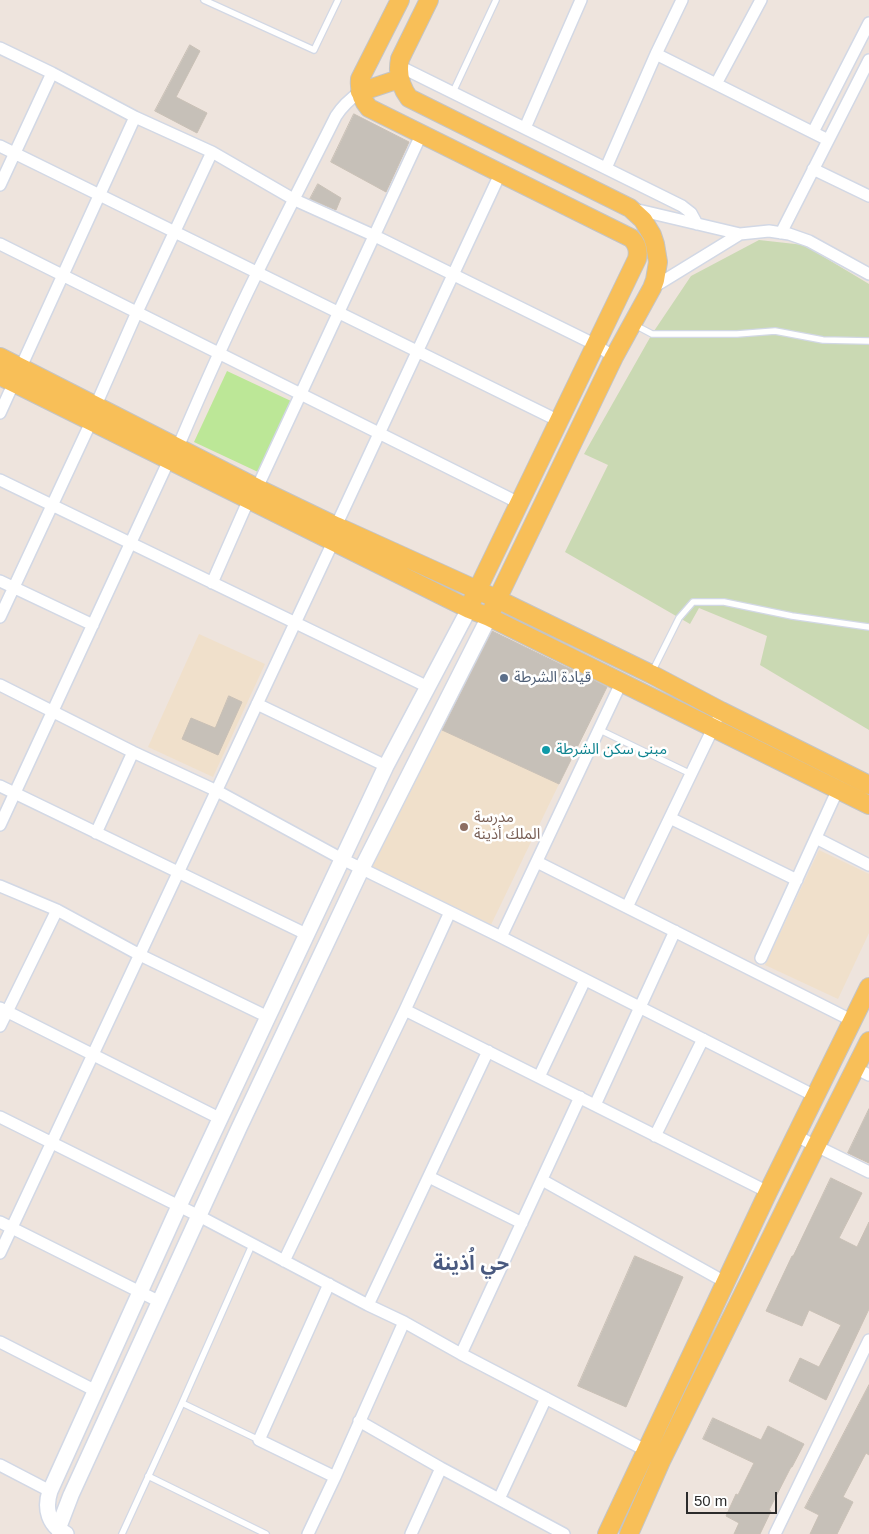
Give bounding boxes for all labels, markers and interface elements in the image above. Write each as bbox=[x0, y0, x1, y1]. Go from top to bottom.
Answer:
place label: قيادة الشرطة bbox=[514, 669, 591, 687]
marker: قيادة الشرطة bbox=[498, 672, 510, 684]
place label: مبنى سكن الشرطة bbox=[556, 741, 667, 759]
marker: مبنى سكن الشرطة bbox=[540, 744, 552, 756]
place label: مدرسة الملك أذينة bbox=[474, 809, 540, 844]
marker: مدرسة الملك أذينة bbox=[458, 821, 470, 833]
district label: حي اُذينة bbox=[433, 1252, 509, 1276]
scale bar bbox=[689, 1482, 780, 1514]
text: 50 m bbox=[694, 1492, 727, 1509]

